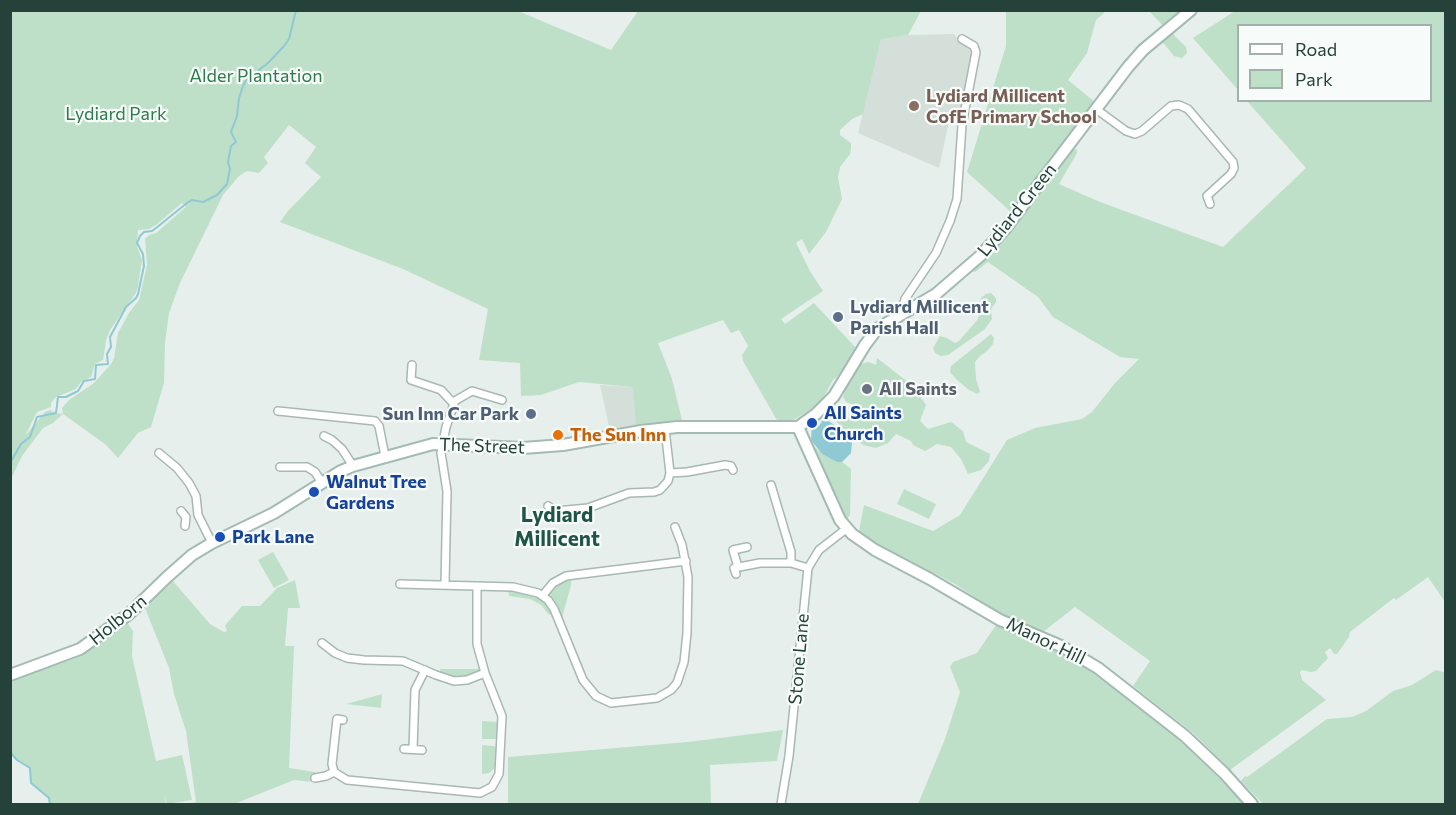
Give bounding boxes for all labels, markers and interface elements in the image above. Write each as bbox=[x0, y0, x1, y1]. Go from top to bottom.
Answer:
legend bbox=[1237, 24, 1432, 102]
text: Road bbox=[1295, 38, 1337, 60]
park label: Alder Plantation bbox=[190, 65, 322, 87]
text: Park bbox=[1295, 68, 1333, 90]
place label: Lydiard Millicent CofE Primary School bbox=[926, 85, 1097, 128]
marker: Lydiard Millicent CofE Primary School bbox=[907, 99, 921, 113]
park label: Lydiard Park bbox=[65, 103, 167, 125]
street label: Lydiard Green bbox=[973, 159, 1061, 261]
place label: Lydiard Millicent Parish Hall bbox=[850, 296, 989, 338]
marker: Lydiard Millicent Parish Hall bbox=[831, 310, 845, 324]
place label: All Saints bbox=[879, 378, 957, 400]
marker: All Saints bbox=[860, 382, 874, 396]
place label: All Saints Church bbox=[824, 402, 902, 444]
place label: Sun Inn Car Park bbox=[383, 403, 519, 425]
marker: Sun Inn Car Park bbox=[524, 407, 538, 421]
marker: All Saints Church bbox=[805, 416, 819, 430]
place label: The Sun Inn bbox=[570, 424, 666, 446]
marker: The Sun Inn bbox=[551, 428, 565, 442]
street label: The Street bbox=[439, 434, 525, 458]
place label: Walnut Tree Gardens bbox=[326, 471, 427, 514]
marker: Walnut Tree Gardens bbox=[307, 485, 321, 499]
district label: Lydiard Millicent bbox=[514, 502, 600, 552]
place label: Park Lane bbox=[232, 526, 314, 548]
marker: Park Lane bbox=[213, 530, 227, 544]
street label: Holborn bbox=[85, 590, 151, 650]
street label: Stone Lane bbox=[784, 613, 814, 705]
street label: Manor Hill bbox=[1003, 613, 1089, 669]

